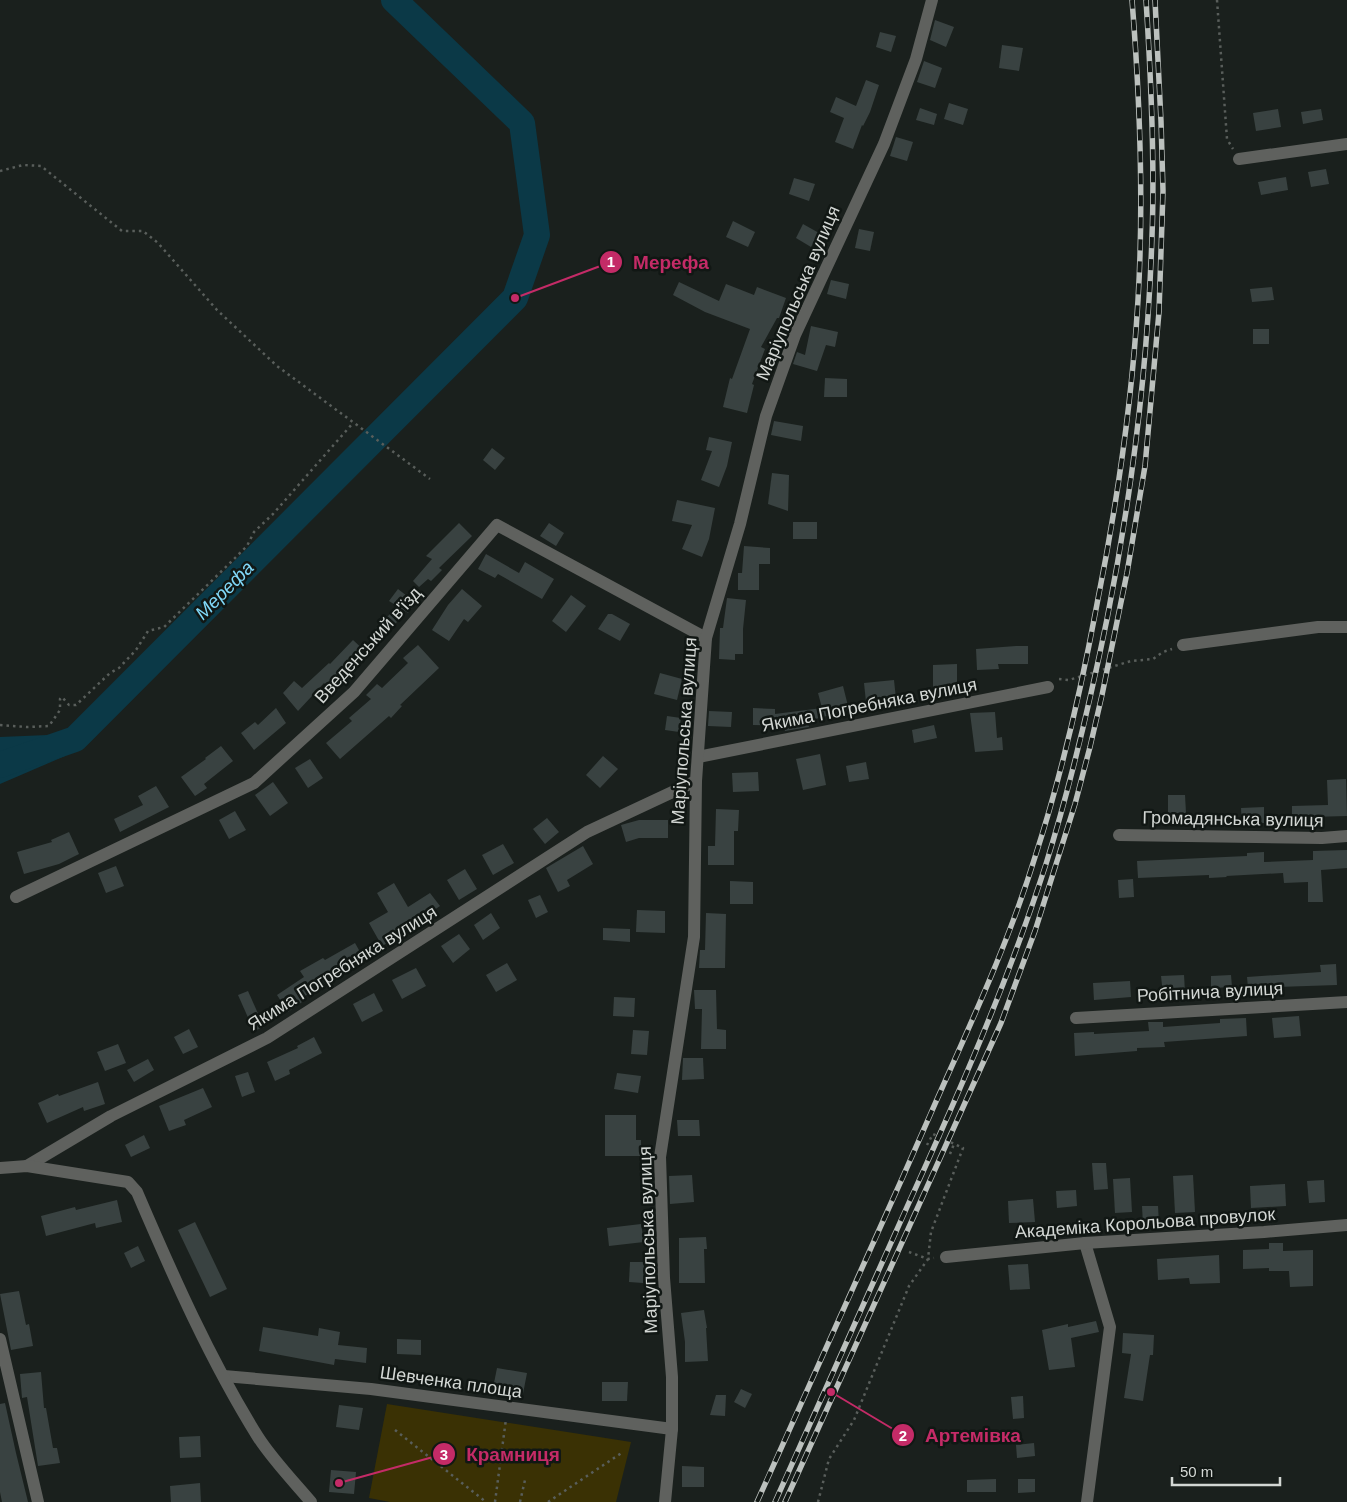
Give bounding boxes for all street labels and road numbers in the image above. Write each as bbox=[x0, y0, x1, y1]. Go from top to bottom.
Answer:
street label: Маріупольська вулиця bbox=[752, 203, 844, 383]
street label: Введенський в'їзд bbox=[311, 583, 426, 707]
street label: Маріупольська вулиця bbox=[667, 637, 701, 825]
street label: Якима Погребняка вулиця bbox=[759, 674, 979, 736]
street label: Громадянська вулиця bbox=[1142, 807, 1324, 831]
street label: Якима Погребняка вулиця bbox=[244, 901, 440, 1035]
street label: Робітнича вулиця bbox=[1136, 978, 1284, 1006]
street label: Маріупольська вулиця bbox=[635, 1146, 661, 1334]
street label: Академіка Корольова провулок bbox=[1014, 1204, 1276, 1242]
street label: Шевченка площа bbox=[379, 1362, 524, 1402]

